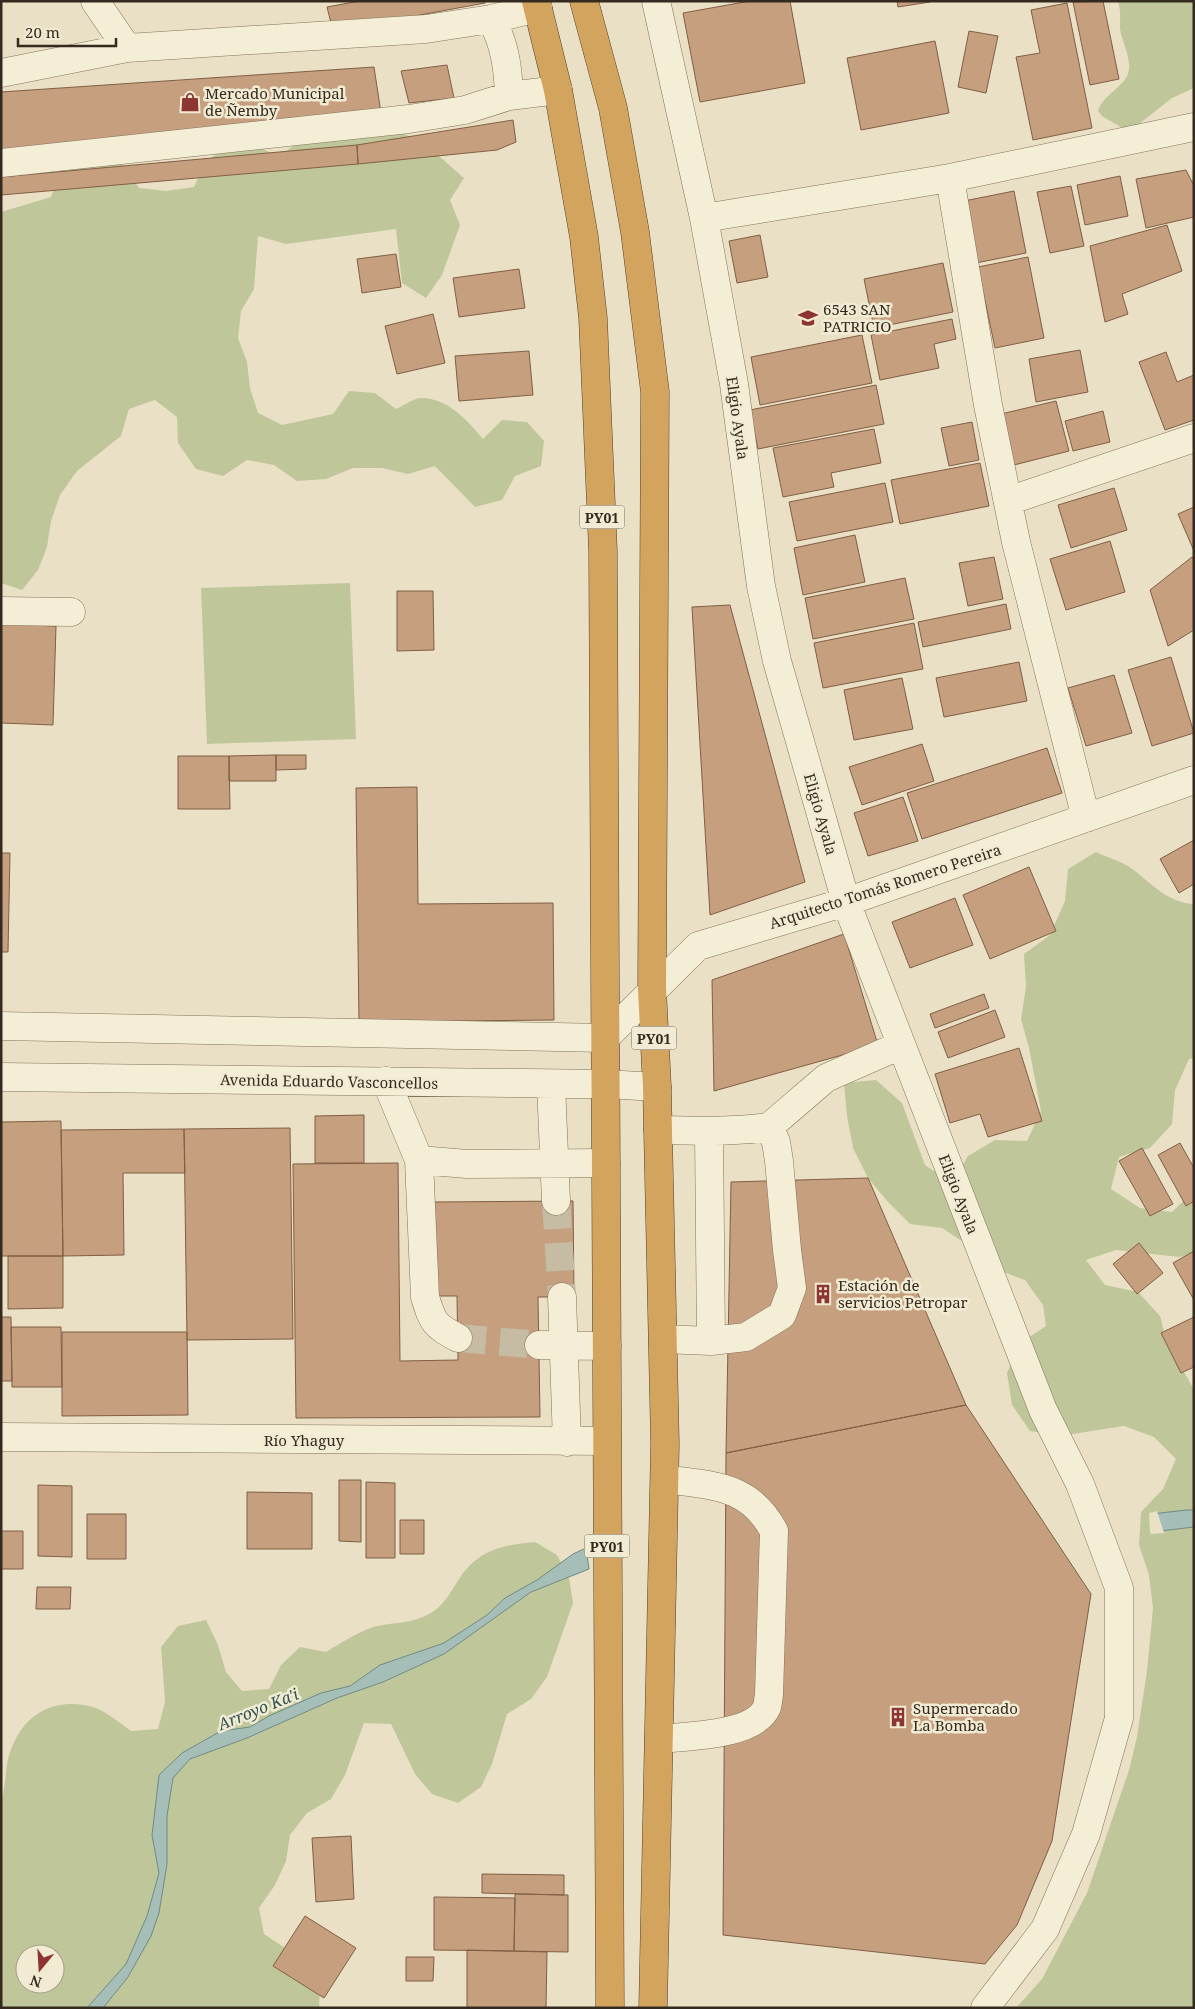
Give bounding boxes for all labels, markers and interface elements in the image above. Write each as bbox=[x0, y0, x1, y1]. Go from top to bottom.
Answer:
scale bar bbox=[18, 15, 115, 47]
text: 20 m bbox=[25, 22, 60, 42]
place label: Mercado Municipal de Ñemby bbox=[205, 83, 345, 120]
shop icon: Mercado Municipal de Ñemby bbox=[179, 91, 201, 113]
place label: 6543 SAN PATRICIO bbox=[823, 299, 891, 336]
school or university icon: 6543 SAN PATRICIO bbox=[797, 307, 819, 329]
street label: Eligio Ayala bbox=[722, 375, 754, 461]
road number: PY01 bbox=[580, 506, 624, 528]
street label: Eligio Ayala bbox=[800, 771, 842, 857]
street label: Arquitecto Tomás Romero Pereira bbox=[767, 839, 1003, 933]
road number: PY01 bbox=[632, 1026, 676, 1050]
street label: Avenida Eduardo Vasconcellos bbox=[220, 1069, 438, 1093]
street label: Eligio Ayala bbox=[935, 1151, 983, 1237]
place label: Estación de servicios Petropar bbox=[838, 1275, 968, 1312]
building icon: Estación de servicios Petropar bbox=[812, 1283, 834, 1305]
street label: Río Yhaguy bbox=[264, 1430, 345, 1450]
road number: PY01 bbox=[584, 1534, 630, 1558]
water label: Arroyo Ka'i bbox=[213, 1683, 302, 1736]
place label: Supermercado La Bomba bbox=[913, 1698, 1018, 1735]
building icon: Supermercado La Bomba bbox=[887, 1706, 909, 1728]
north arrow bbox=[15, 1944, 65, 1994]
text: N bbox=[28, 1971, 44, 1993]

